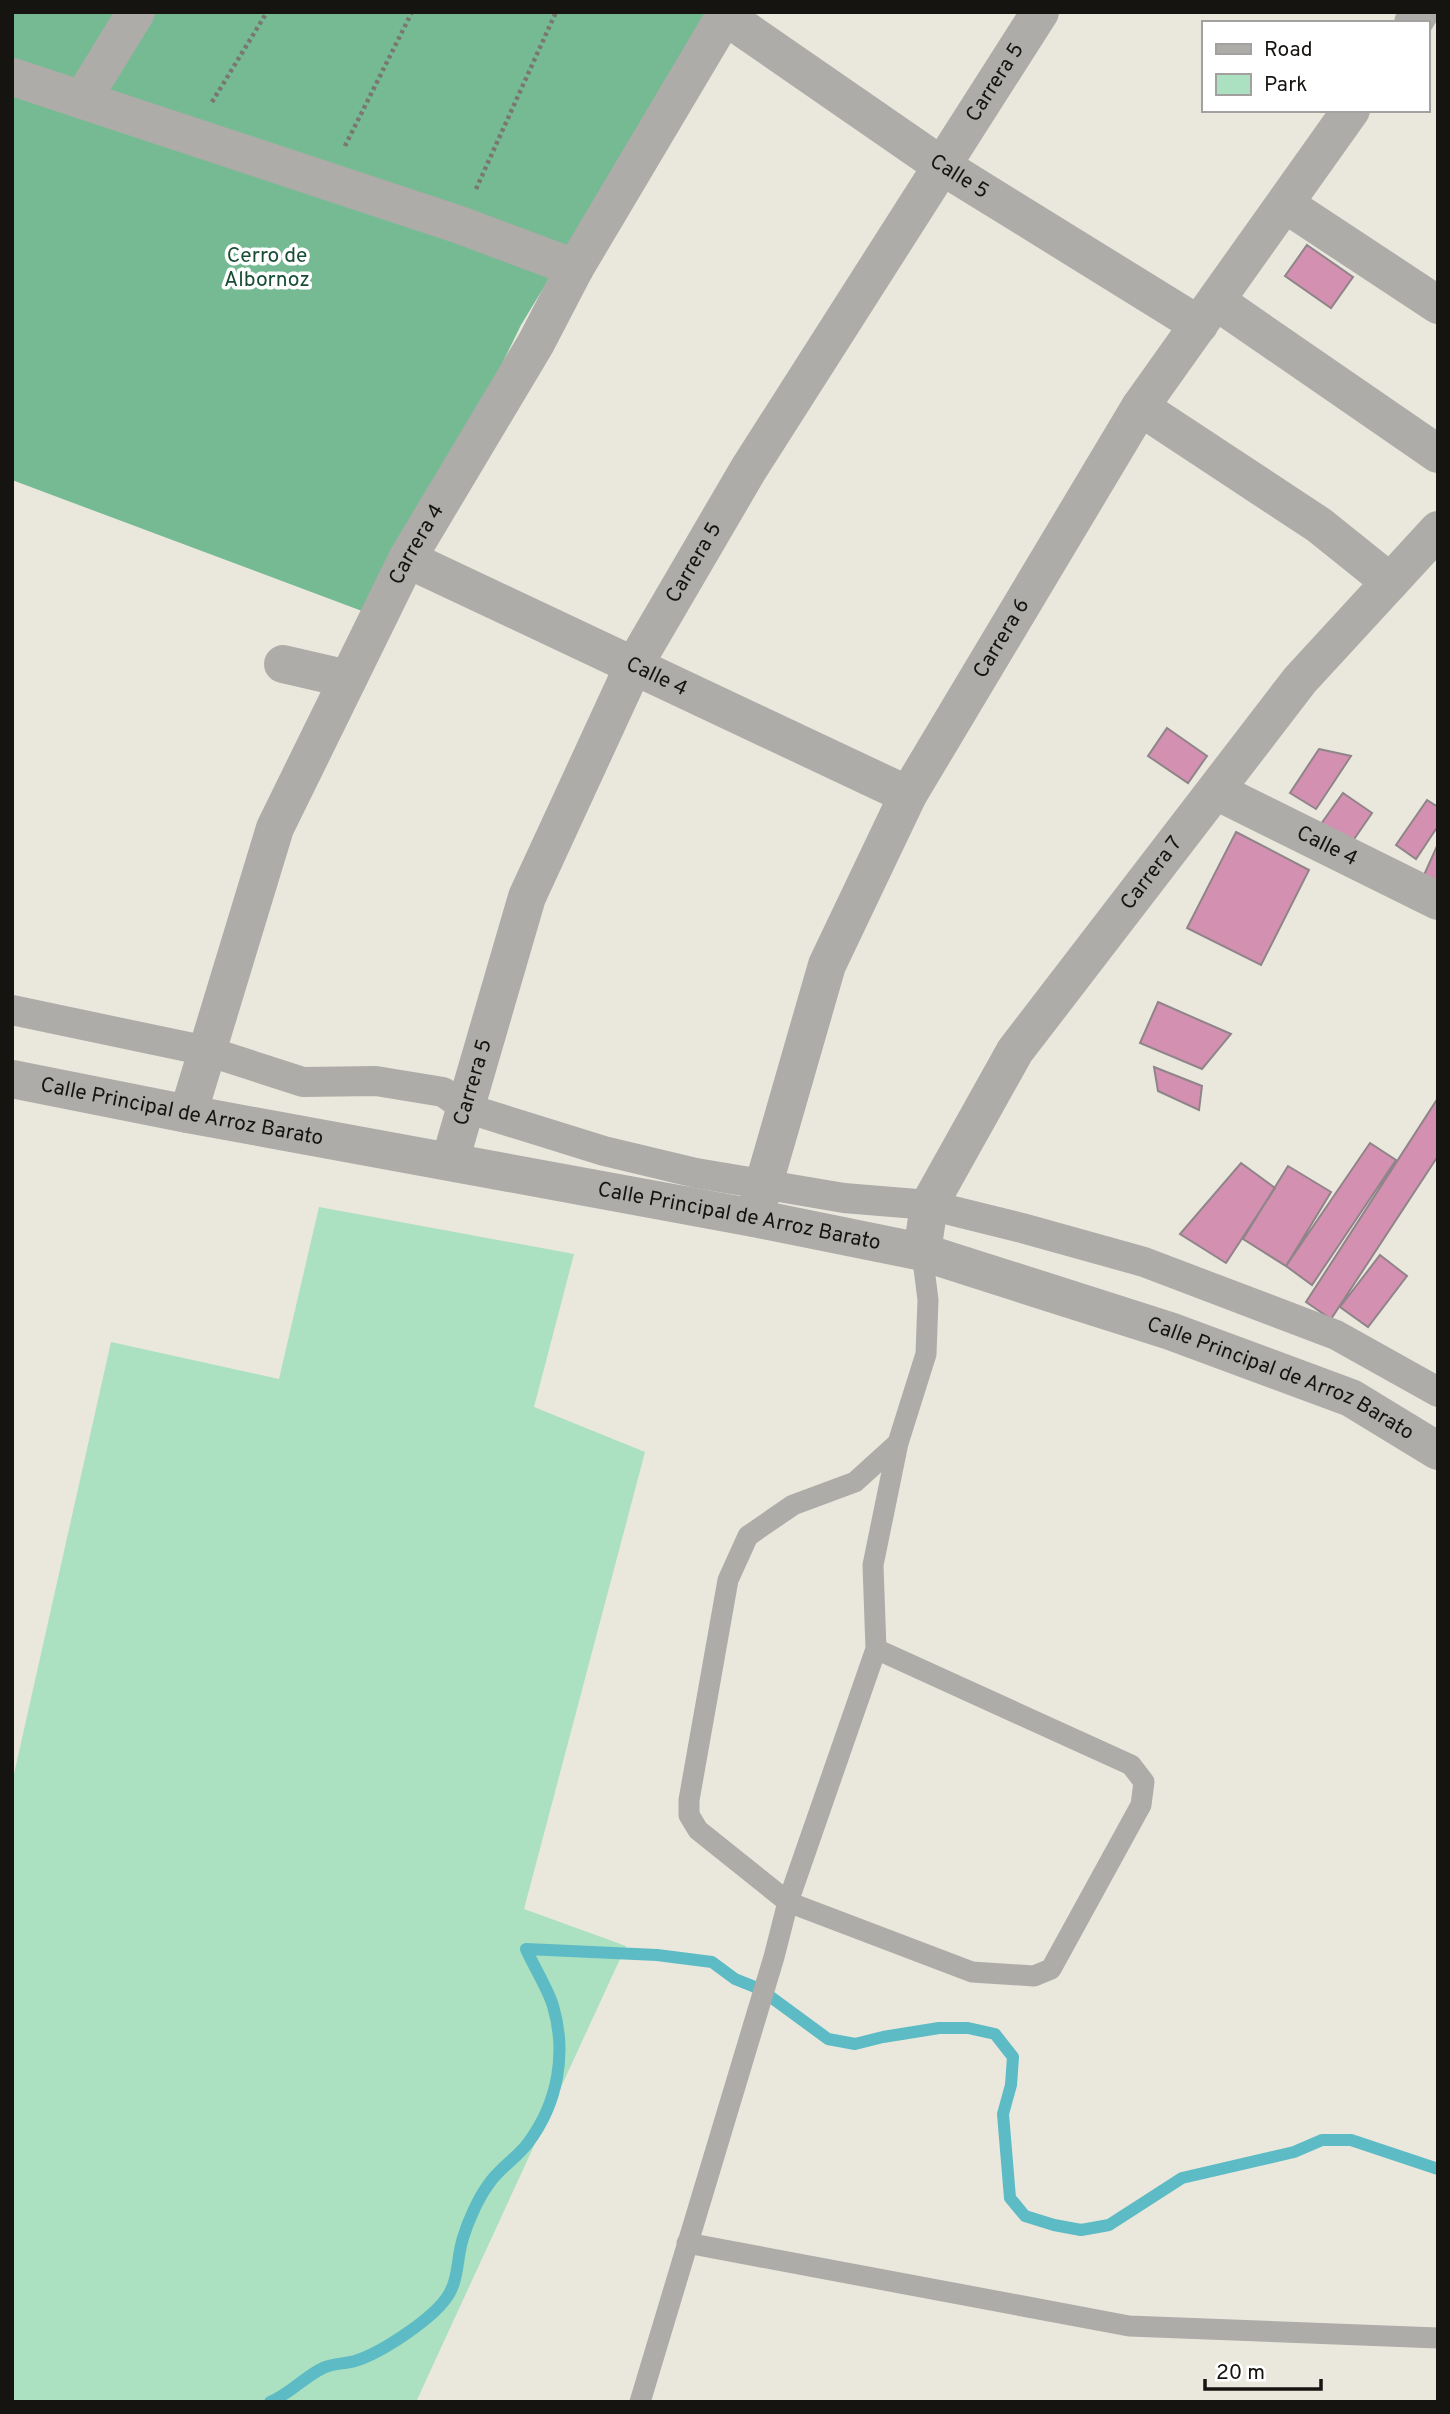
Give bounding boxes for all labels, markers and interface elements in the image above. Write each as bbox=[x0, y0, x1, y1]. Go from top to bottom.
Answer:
legend bbox=[1202, 21, 1429, 112]
text: Road bbox=[1264, 37, 1313, 64]
street label: Carrera 5 bbox=[960, 38, 1030, 127]
text: Park bbox=[1264, 72, 1307, 99]
street label: Calle 5 bbox=[924, 148, 994, 205]
park label: Cerro de Albornoz bbox=[224, 243, 310, 294]
street label: Carrera 4 bbox=[383, 499, 450, 589]
street label: Carrera 5 bbox=[660, 518, 728, 608]
street label: Carrera 6 bbox=[967, 594, 1036, 683]
street label: Calle 4 bbox=[622, 651, 692, 703]
street label: Calle 4 bbox=[1292, 820, 1362, 873]
street label: Carrera 7 bbox=[1115, 831, 1188, 916]
street label: Carrera 5 bbox=[448, 1036, 498, 1129]
street label: Calle Principal de Arroz Barato bbox=[38, 1071, 326, 1152]
street label: Calle Principal de Arroz Barato bbox=[595, 1176, 883, 1257]
street label: Calle Principal de Arroz Barato bbox=[1144, 1311, 1419, 1447]
scale bar bbox=[1205, 2348, 1320, 2392]
text: 20 m bbox=[1216, 2360, 1265, 2387]

